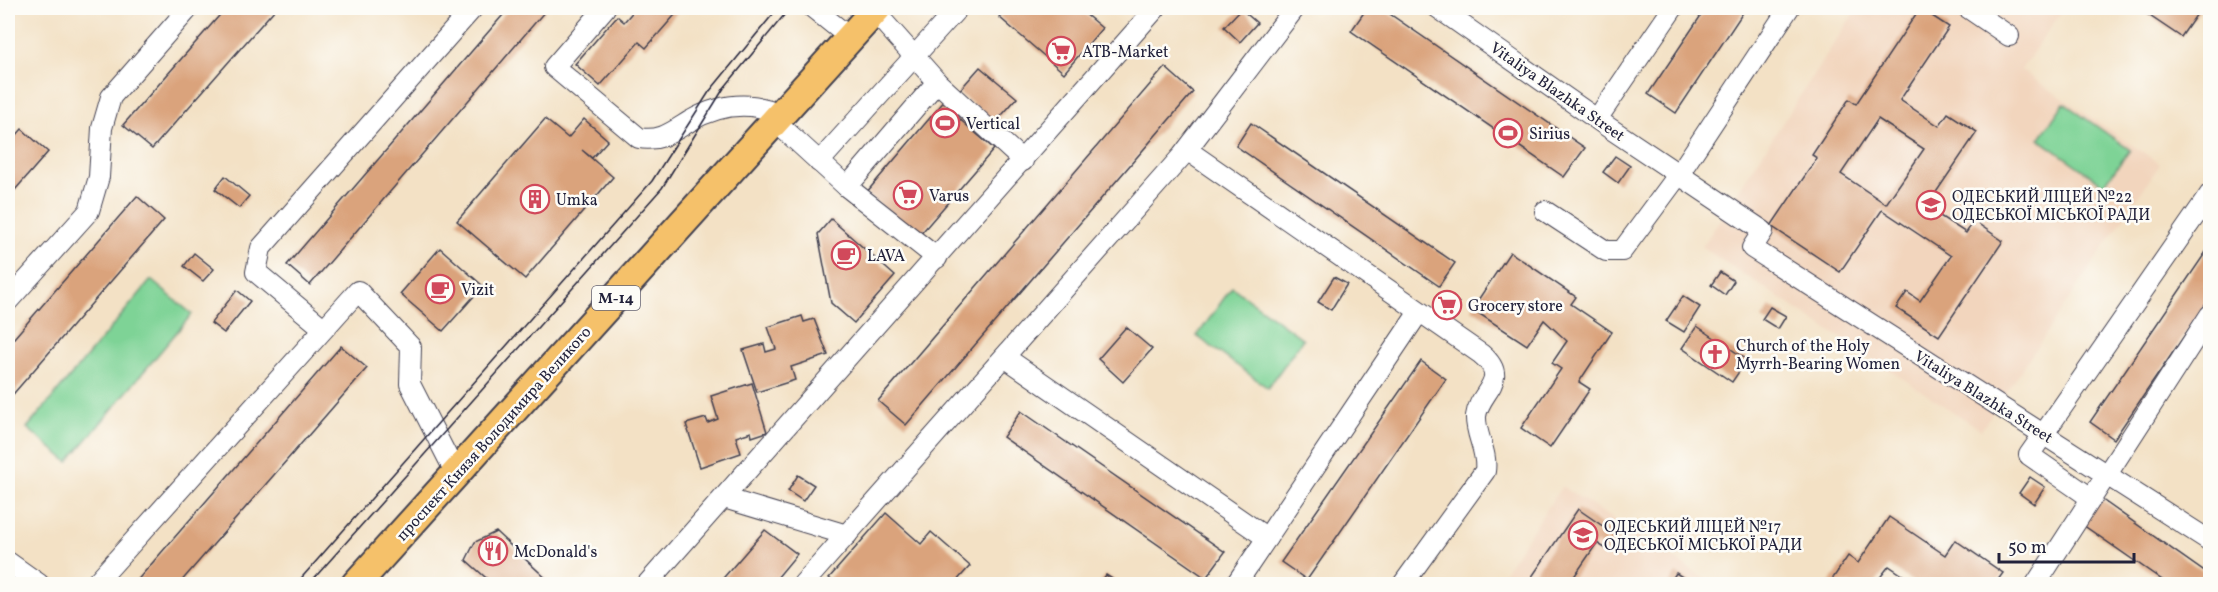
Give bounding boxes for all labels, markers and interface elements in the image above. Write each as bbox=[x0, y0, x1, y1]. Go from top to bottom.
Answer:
supermarket icon: ATB-Market bbox=[1045, 35, 1077, 67]
street label: Vitaliya Blazhka Street bbox=[1485, 38, 1629, 148]
place label: ATB-Market bbox=[1082, 42, 1169, 64]
sports icon: Vertical bbox=[929, 107, 961, 139]
place label: Vertical bbox=[966, 114, 1020, 136]
sports icon: Sirius bbox=[1492, 117, 1524, 149]
place label: Sirius bbox=[1529, 124, 1570, 146]
supermarket icon: Varus bbox=[892, 179, 924, 211]
building icon: Umka bbox=[519, 183, 551, 215]
place label: Varus bbox=[929, 186, 969, 208]
place label: ОДЕСЬКИЙ ЛІЦЕЙ №22 ОДЕСЬКОЇ МІСЬКОЇ РАДИ bbox=[1952, 187, 2150, 227]
school or university icon: ОДЕСЬКИЙ ЛІЦЕЙ №22 ОДЕСЬКОЇ МІСЬКОЇ РАДИ bbox=[1915, 189, 1947, 221]
place label: Umka bbox=[556, 190, 598, 212]
cafe icon: LAVA bbox=[830, 239, 862, 271]
place label: LAVA bbox=[867, 246, 905, 268]
cafe icon: Vizit bbox=[424, 273, 456, 305]
place label: Vizit bbox=[461, 280, 495, 302]
road number: М-14 bbox=[592, 286, 640, 310]
supermarket icon: Grocery store bbox=[1431, 289, 1463, 321]
place label: Grocery store bbox=[1468, 296, 1563, 318]
street label: проспект Князя Володимира Великого bbox=[392, 322, 597, 546]
place label: Church of the Holy Myrrh-Bearing Women bbox=[1736, 336, 1900, 376]
church icon: Church of the Holy Myrrh-Bearing Women bbox=[1699, 338, 1731, 370]
street label: Vitaliya Blazhka Street bbox=[1909, 346, 2057, 450]
place label: ОДЕСЬКИЙ ЛІЦЕЙ №17 ОДЕСЬКОЇ МІСЬКОЇ РАДИ bbox=[1604, 517, 1802, 557]
school or university icon: ОДЕСЬКИЙ ЛІЦЕЙ №17 ОДЕСЬКОЇ МІСЬКОЇ РАДИ bbox=[1567, 519, 1599, 551]
scale bar bbox=[1999, 526, 2134, 564]
restaurant icon: McDonald's bbox=[477, 535, 509, 567]
text: 50 m bbox=[2008, 536, 2047, 561]
place label: McDonald's bbox=[514, 542, 597, 564]

